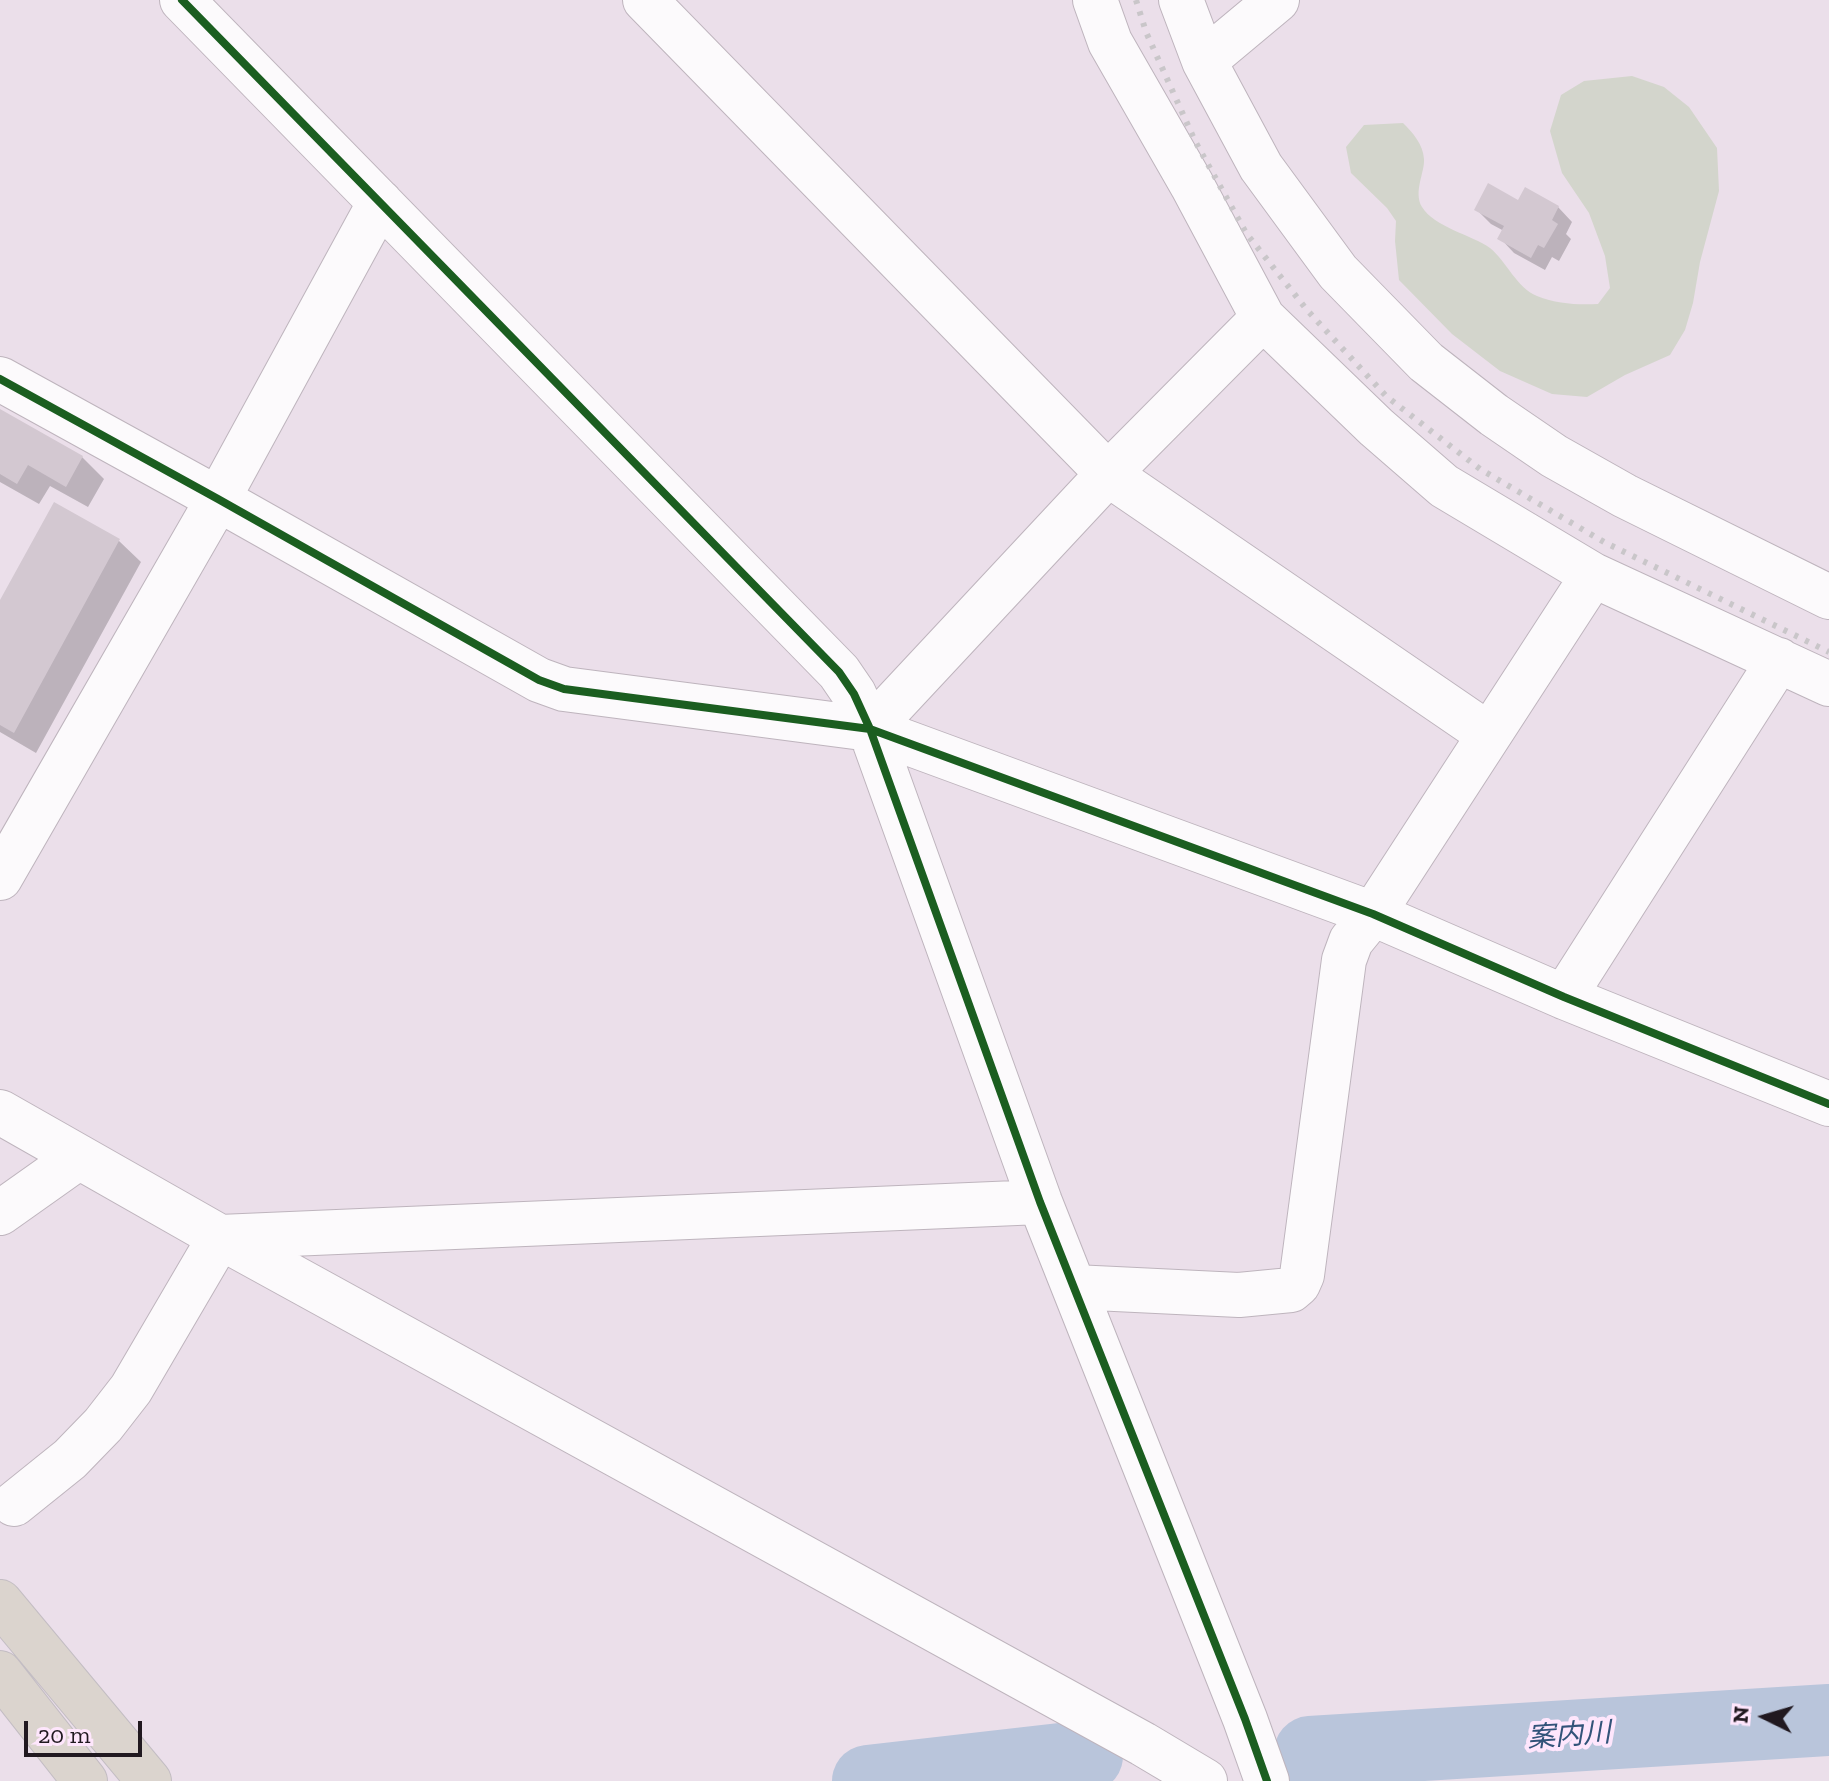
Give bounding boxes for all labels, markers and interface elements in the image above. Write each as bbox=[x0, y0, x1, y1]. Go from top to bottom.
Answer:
north arrow bbox=[1725, 1677, 1805, 1757]
scale bar bbox=[28, 1705, 146, 1755]
text: N bbox=[1726, 1705, 1755, 1724]
water label: 案内川 bbox=[1526, 1716, 1612, 1756]
text: 20 m bbox=[38, 1720, 90, 1749]

